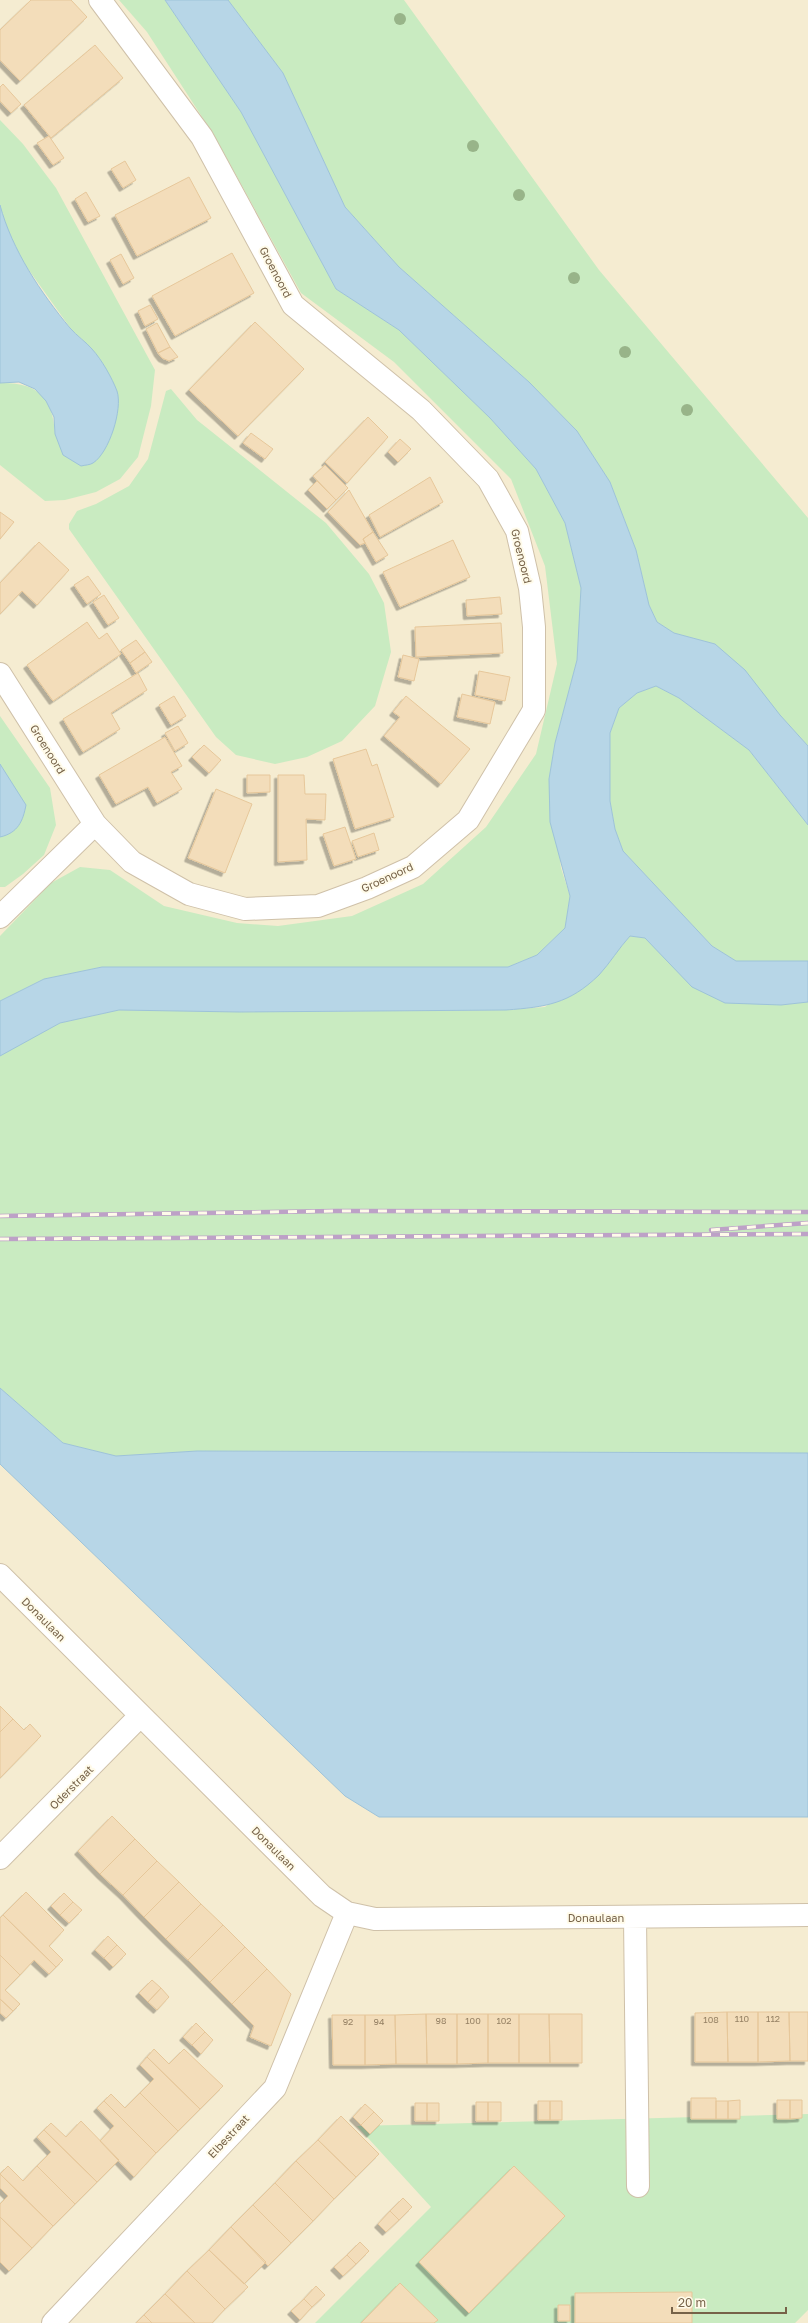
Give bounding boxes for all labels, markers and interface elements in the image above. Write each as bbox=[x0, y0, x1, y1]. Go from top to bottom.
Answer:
street label: Groenoord bbox=[257, 244, 295, 300]
street label: Groenoord bbox=[509, 527, 535, 585]
street label: Groenoord bbox=[28, 722, 68, 776]
street label: Groenoord bbox=[359, 859, 415, 895]
street label: Donaulaan bbox=[19, 1594, 69, 1644]
street label: Oderstraat bbox=[46, 1762, 96, 1812]
street label: Donaulaan bbox=[249, 1823, 299, 1873]
street label: Donaulaan bbox=[568, 1911, 624, 1924]
house number: 110 bbox=[735, 2013, 750, 2024]
house number: 112 bbox=[766, 2013, 780, 2024]
house number: 108 bbox=[703, 2014, 719, 2025]
house number: 98 bbox=[436, 2015, 446, 2026]
house number: 100 bbox=[465, 2015, 481, 2026]
house number: 102 bbox=[496, 2015, 512, 2026]
house number: 92 bbox=[343, 2016, 353, 2027]
house number: 94 bbox=[374, 2016, 385, 2027]
street label: Elbestraat bbox=[205, 2112, 251, 2160]
scale bar bbox=[672, 2289, 786, 2315]
text: 20 m bbox=[678, 2295, 706, 2310]

